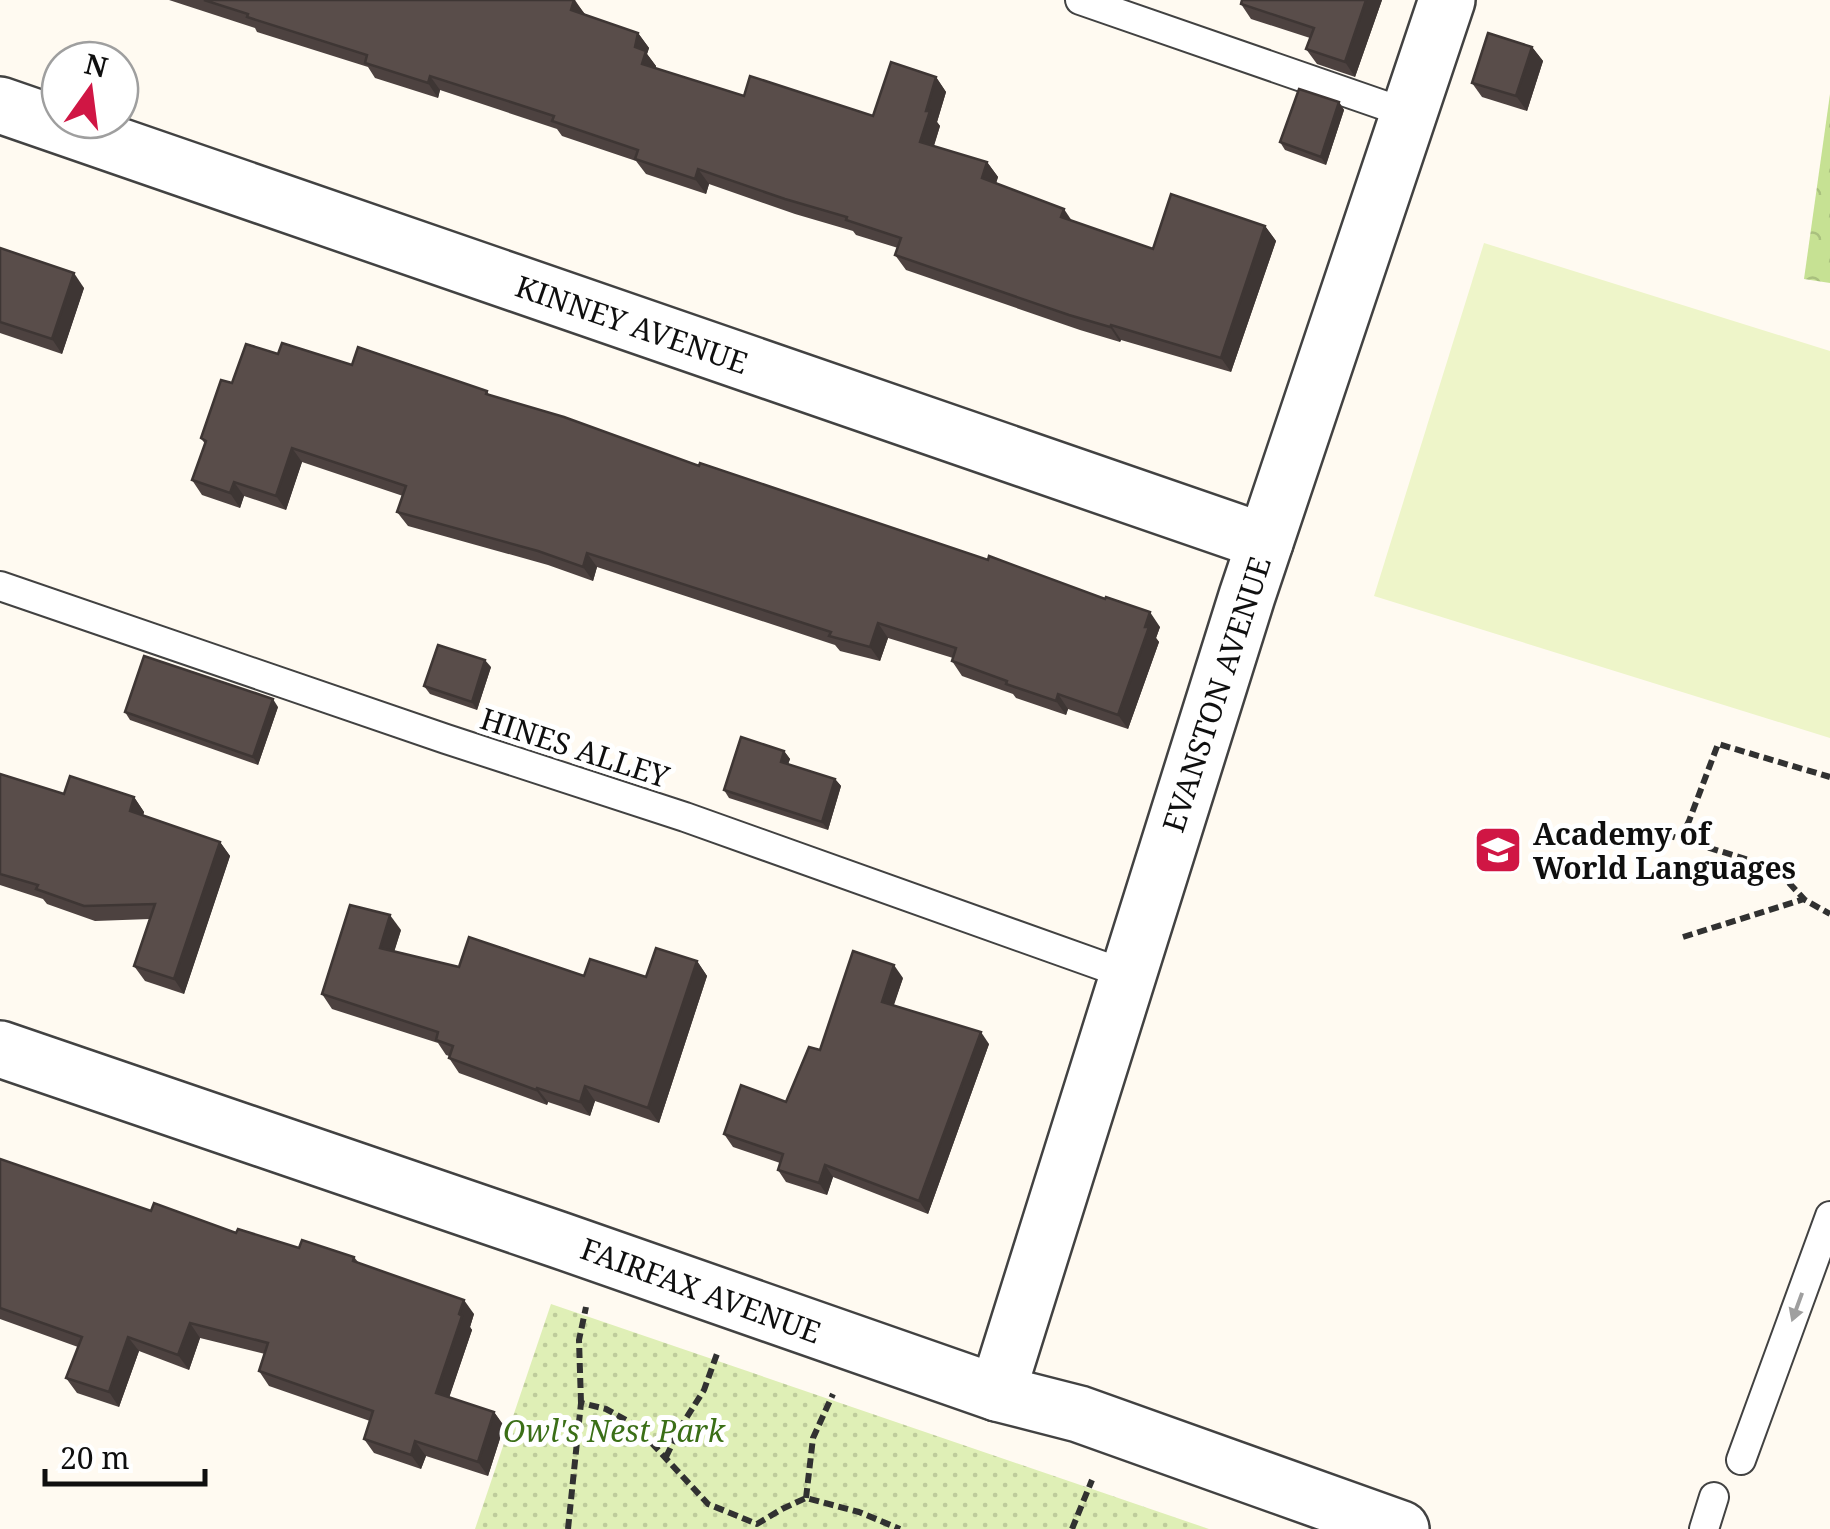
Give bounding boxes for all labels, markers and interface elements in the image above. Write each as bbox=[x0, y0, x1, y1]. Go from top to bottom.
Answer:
north arrow bbox=[40, 40, 140, 140]
text: N bbox=[81, 44, 112, 86]
street label: KINNEY AVENUE bbox=[510, 265, 754, 383]
street label: EVANSTON AVENUE bbox=[1152, 551, 1280, 837]
street label: HINES ALLEY bbox=[476, 697, 675, 797]
place label: Academy of World Languages bbox=[1533, 813, 1796, 888]
school or university icon: Academy of World Languages bbox=[1472, 824, 1524, 876]
street label: FAIRFAX AVENUE bbox=[575, 1228, 827, 1352]
one-way arrow bbox=[1788, 1293, 1804, 1323]
park label: Owl's Nest Park bbox=[503, 1410, 726, 1451]
scale bar bbox=[45, 1424, 205, 1486]
text: 20 m bbox=[60, 1437, 130, 1478]

